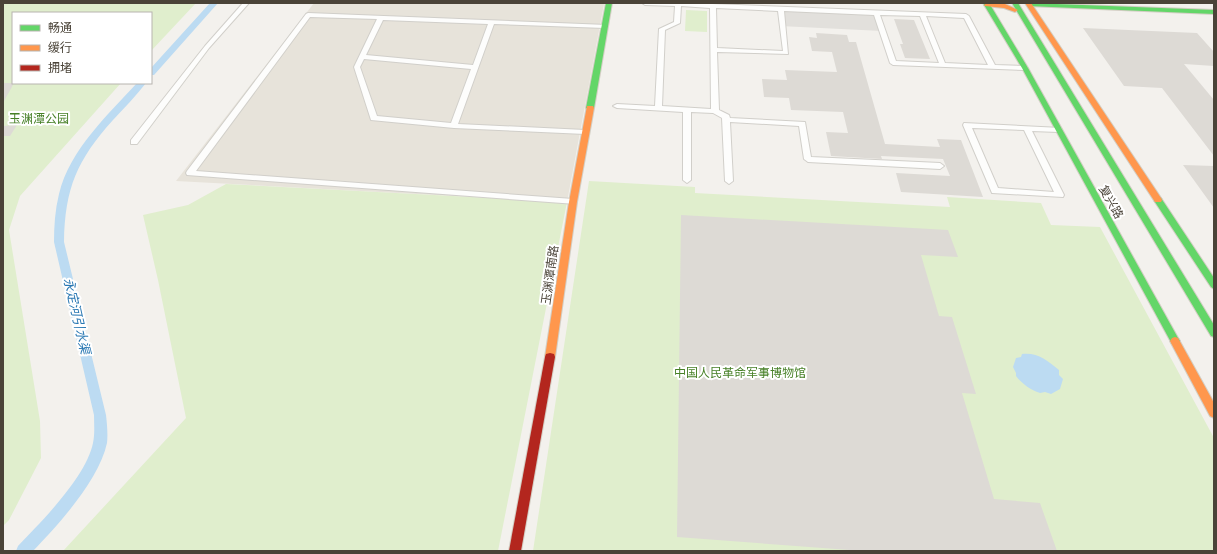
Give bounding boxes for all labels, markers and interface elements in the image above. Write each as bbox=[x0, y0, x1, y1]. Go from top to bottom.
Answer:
legend bbox=[12, 12, 152, 84]
text: 畅通 bbox=[48, 21, 72, 35]
text: 缓行 bbox=[48, 41, 72, 55]
text: 拥堵 bbox=[48, 61, 72, 75]
park label: 玉渊潭公园 bbox=[9, 112, 69, 126]
street label: 复兴路 bbox=[1096, 183, 1126, 221]
street label: 玉渊潭南路 bbox=[539, 244, 561, 306]
water label: 永定河引水渠 bbox=[61, 276, 94, 358]
park label: 中国人民革命军事博物馆 bbox=[674, 366, 806, 380]

